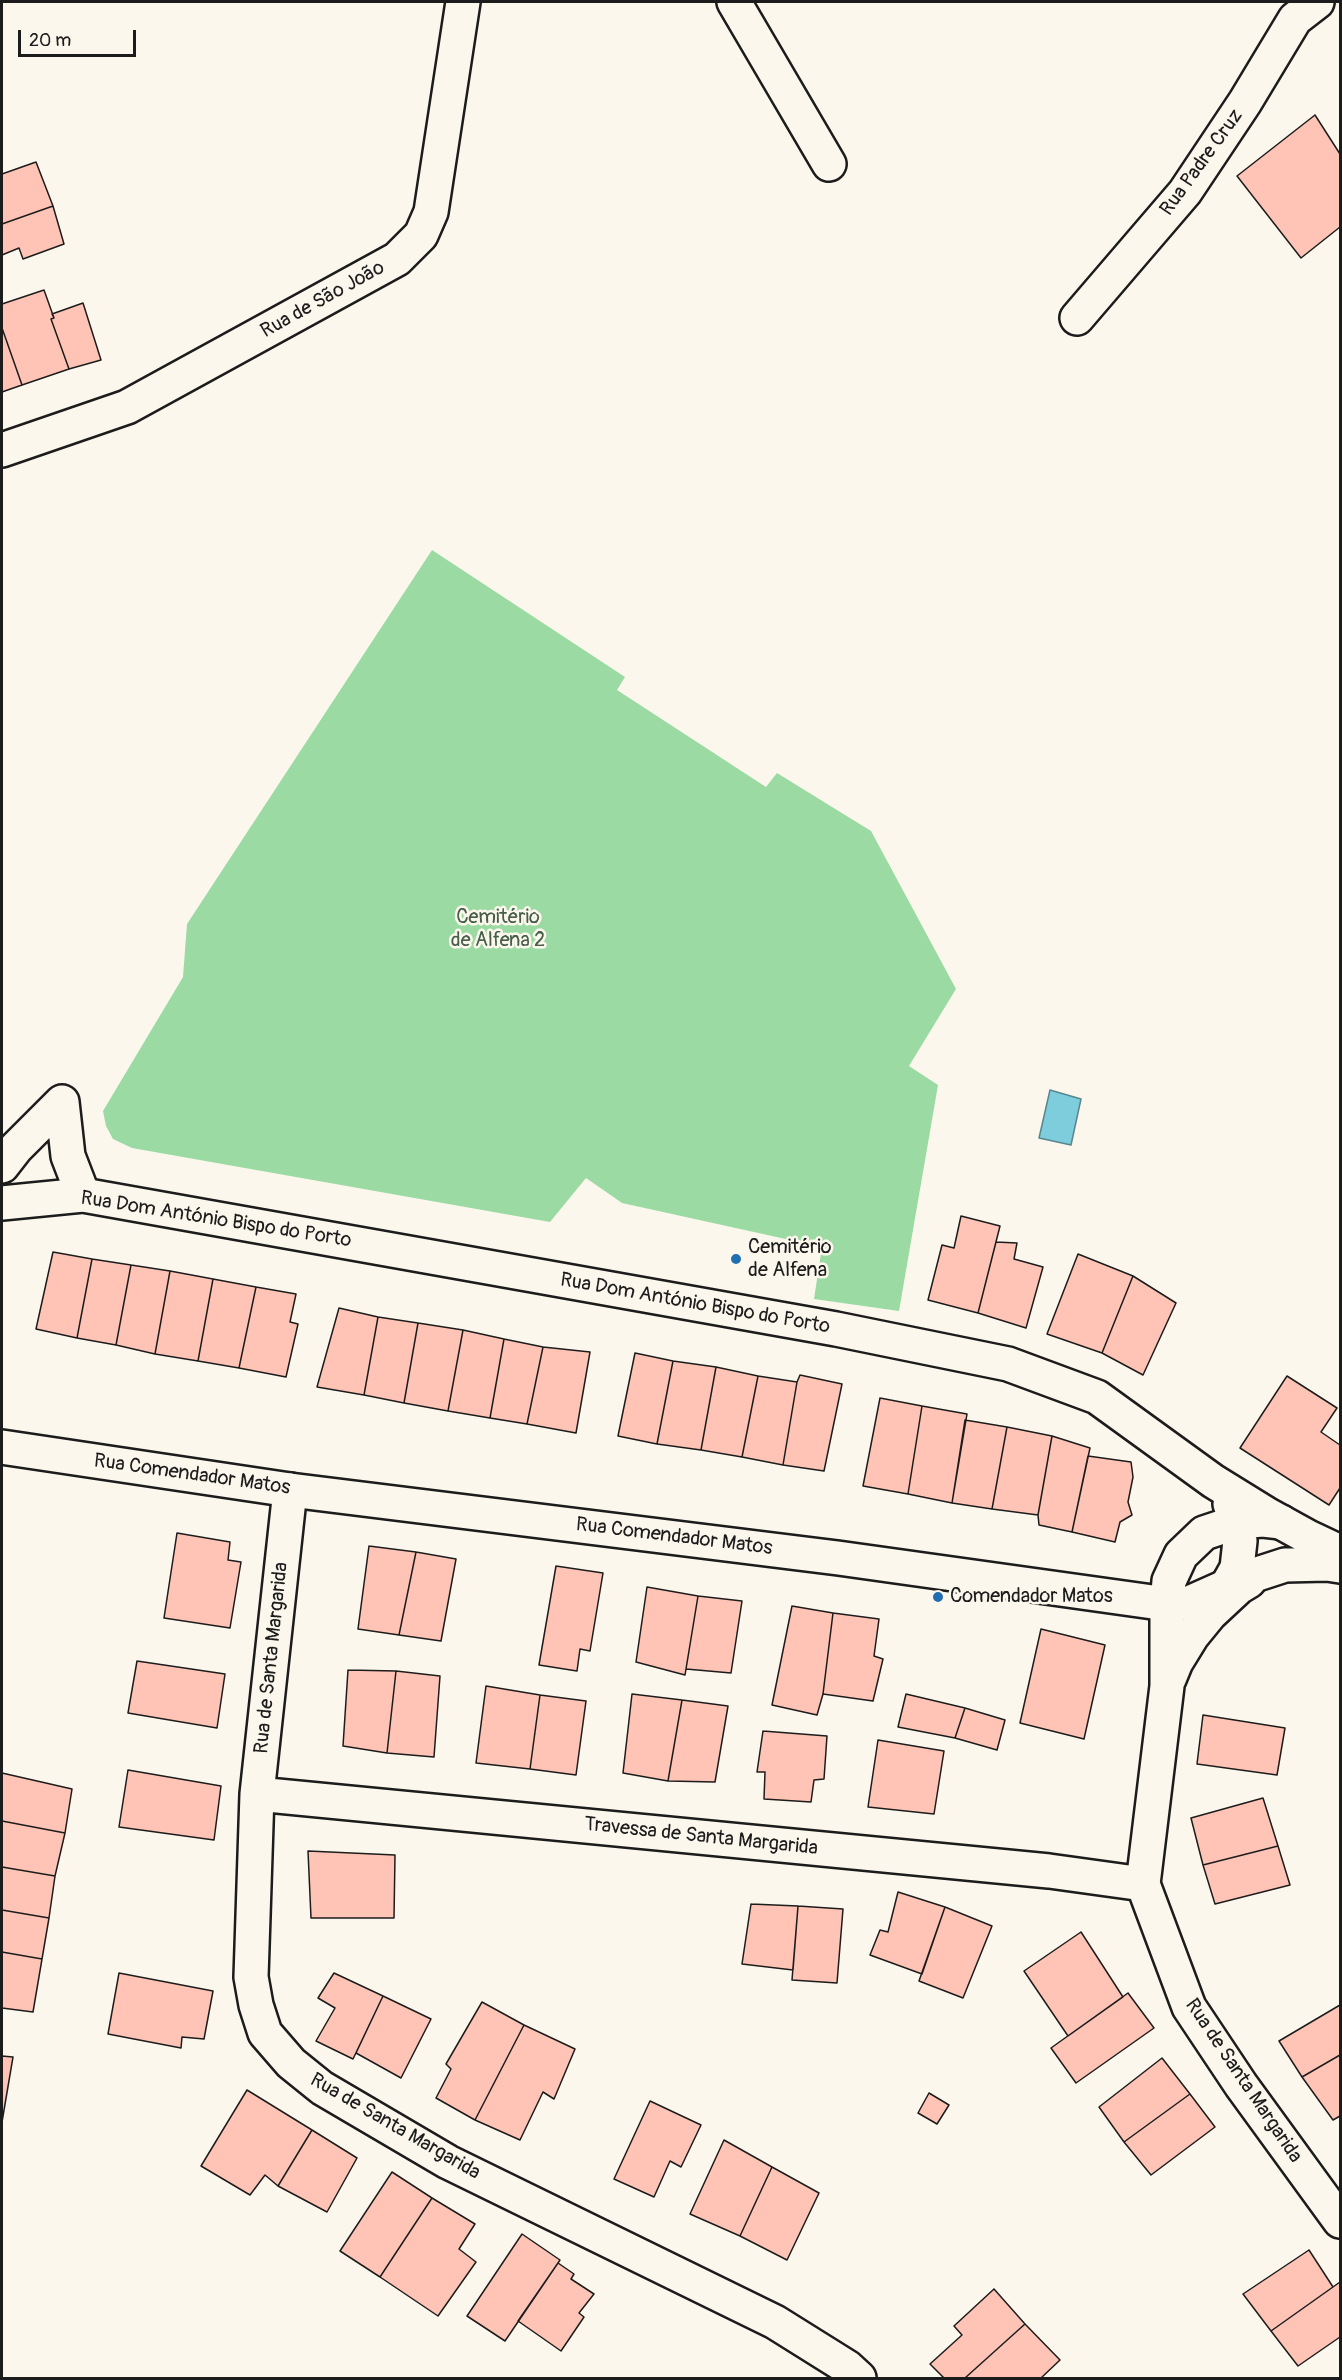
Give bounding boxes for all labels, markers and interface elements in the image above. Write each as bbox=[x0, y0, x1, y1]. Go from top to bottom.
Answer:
scale bar bbox=[21, 18, 140, 56]
text: 20 m bbox=[29, 29, 71, 52]
street label: Rua Padre Cruz bbox=[1155, 105, 1249, 221]
street label: Rua de São João bbox=[257, 256, 389, 344]
park label: Cemitério de Alfena 2 bbox=[451, 906, 545, 953]
street label: Rua Dom António Bispo do Porto bbox=[79, 1187, 353, 1253]
place label: Cemitério de Alfena bbox=[748, 1236, 831, 1283]
marker: Cemitério de Alfena bbox=[729, 1252, 743, 1266]
street label: Rua Dom António Bispo do Porto bbox=[558, 1268, 832, 1340]
street label: Rua Comendador Matos bbox=[92, 1449, 292, 1501]
street label: Rua Comendador Matos bbox=[574, 1513, 774, 1561]
street label: Rua de Santa Margarida bbox=[250, 1561, 294, 1755]
place label: Comendador Matos bbox=[950, 1585, 1113, 1609]
marker: Comendador Matos bbox=[931, 1590, 945, 1604]
street label: Travessa de Santa Margarida bbox=[583, 1813, 819, 1861]
street label: Rua de Santa Margarida bbox=[1179, 1994, 1307, 2168]
street label: Rua de Santa Margarida bbox=[306, 2068, 484, 2186]

